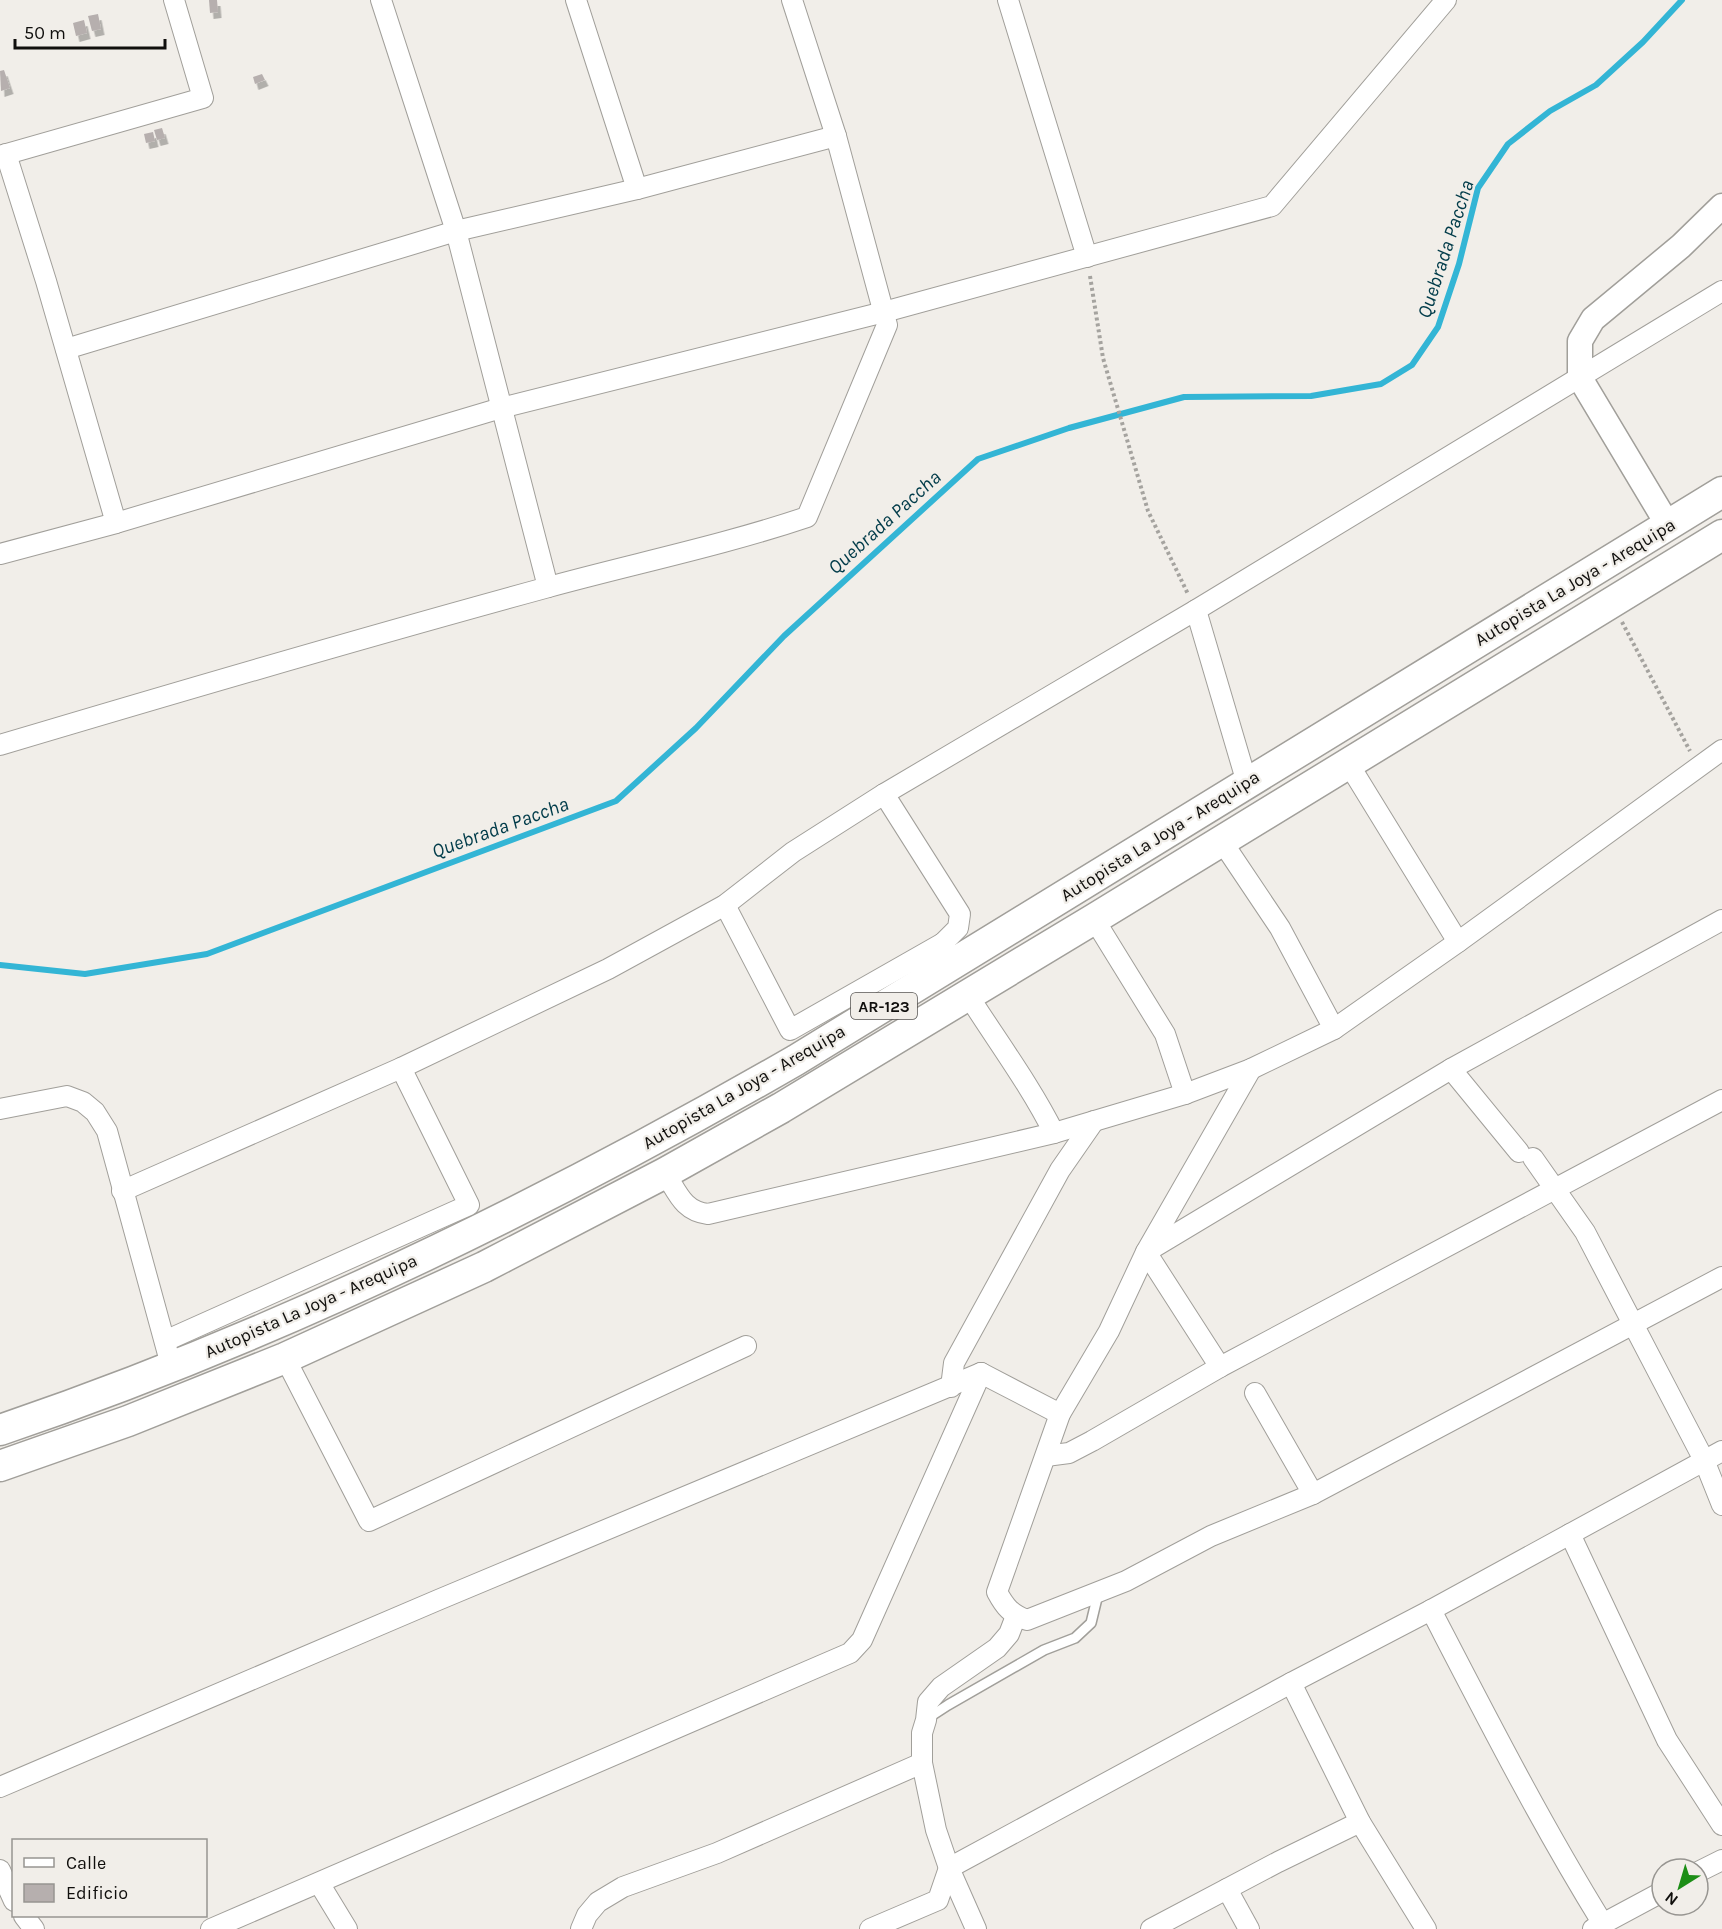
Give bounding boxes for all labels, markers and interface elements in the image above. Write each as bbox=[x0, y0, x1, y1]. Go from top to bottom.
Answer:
scale bar bbox=[15, 12, 165, 50]
text: 50 m bbox=[24, 22, 66, 44]
water label: Quebrada Paccha bbox=[1412, 177, 1479, 321]
water label: Quebrada Paccha bbox=[823, 466, 946, 579]
street label: Autopista La Joya - Arequipa bbox=[1471, 513, 1679, 651]
street label: Autopista La Joya - Arequipa bbox=[1057, 766, 1263, 906]
water label: Quebrada Paccha bbox=[429, 792, 572, 863]
road number: AR-123 bbox=[851, 993, 917, 1019]
street label: Autopista La Joya - Arequipa bbox=[639, 1020, 849, 1154]
street label: Autopista La Joya - Arequipa bbox=[201, 1249, 421, 1363]
legend bbox=[12, 1839, 207, 1917]
text: Calle bbox=[66, 1852, 106, 1874]
north arrow bbox=[1650, 1857, 1710, 1917]
text: Edificio bbox=[66, 1882, 128, 1904]
text: N bbox=[1661, 1888, 1682, 1910]

